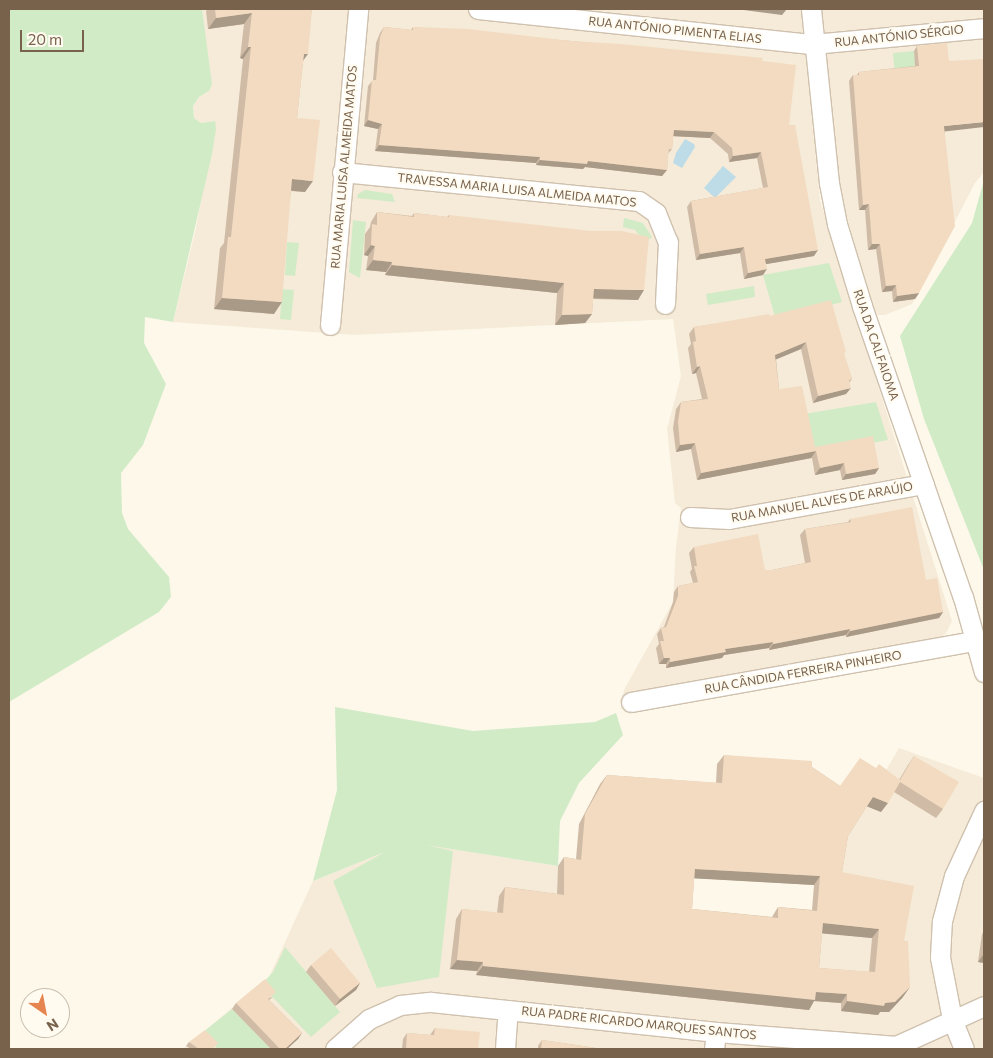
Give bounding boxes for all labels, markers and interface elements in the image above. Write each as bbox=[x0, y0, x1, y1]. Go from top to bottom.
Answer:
street label: RUA ANTÓNIO PIMENTA ELIAS bbox=[588, 14, 762, 46]
scale bar bbox=[22, 20, 86, 52]
street label: RUA ANTÓNIO SÉRGIO bbox=[834, 22, 964, 50]
text: 20 m bbox=[28, 30, 62, 48]
street label: RUA MARIA LUISA ALMEIDA MATOS bbox=[328, 65, 360, 269]
street label: TRAVESSA MARIA LUISA ALMEIDA MATOS bbox=[397, 170, 637, 210]
street label: RUA DA CALFAIOMA bbox=[850, 288, 902, 402]
street label: RUA MANUEL ALVES DE ARAÚJO bbox=[730, 479, 914, 525]
street label: RUA CÂNDIDA FERREIRA PINHEIRO bbox=[703, 648, 903, 696]
north arrow bbox=[20, 988, 70, 1038]
street label: RUA PADRE RICARDO MARQUES SANTOS bbox=[521, 1003, 757, 1043]
text: N bbox=[44, 1015, 62, 1035]

